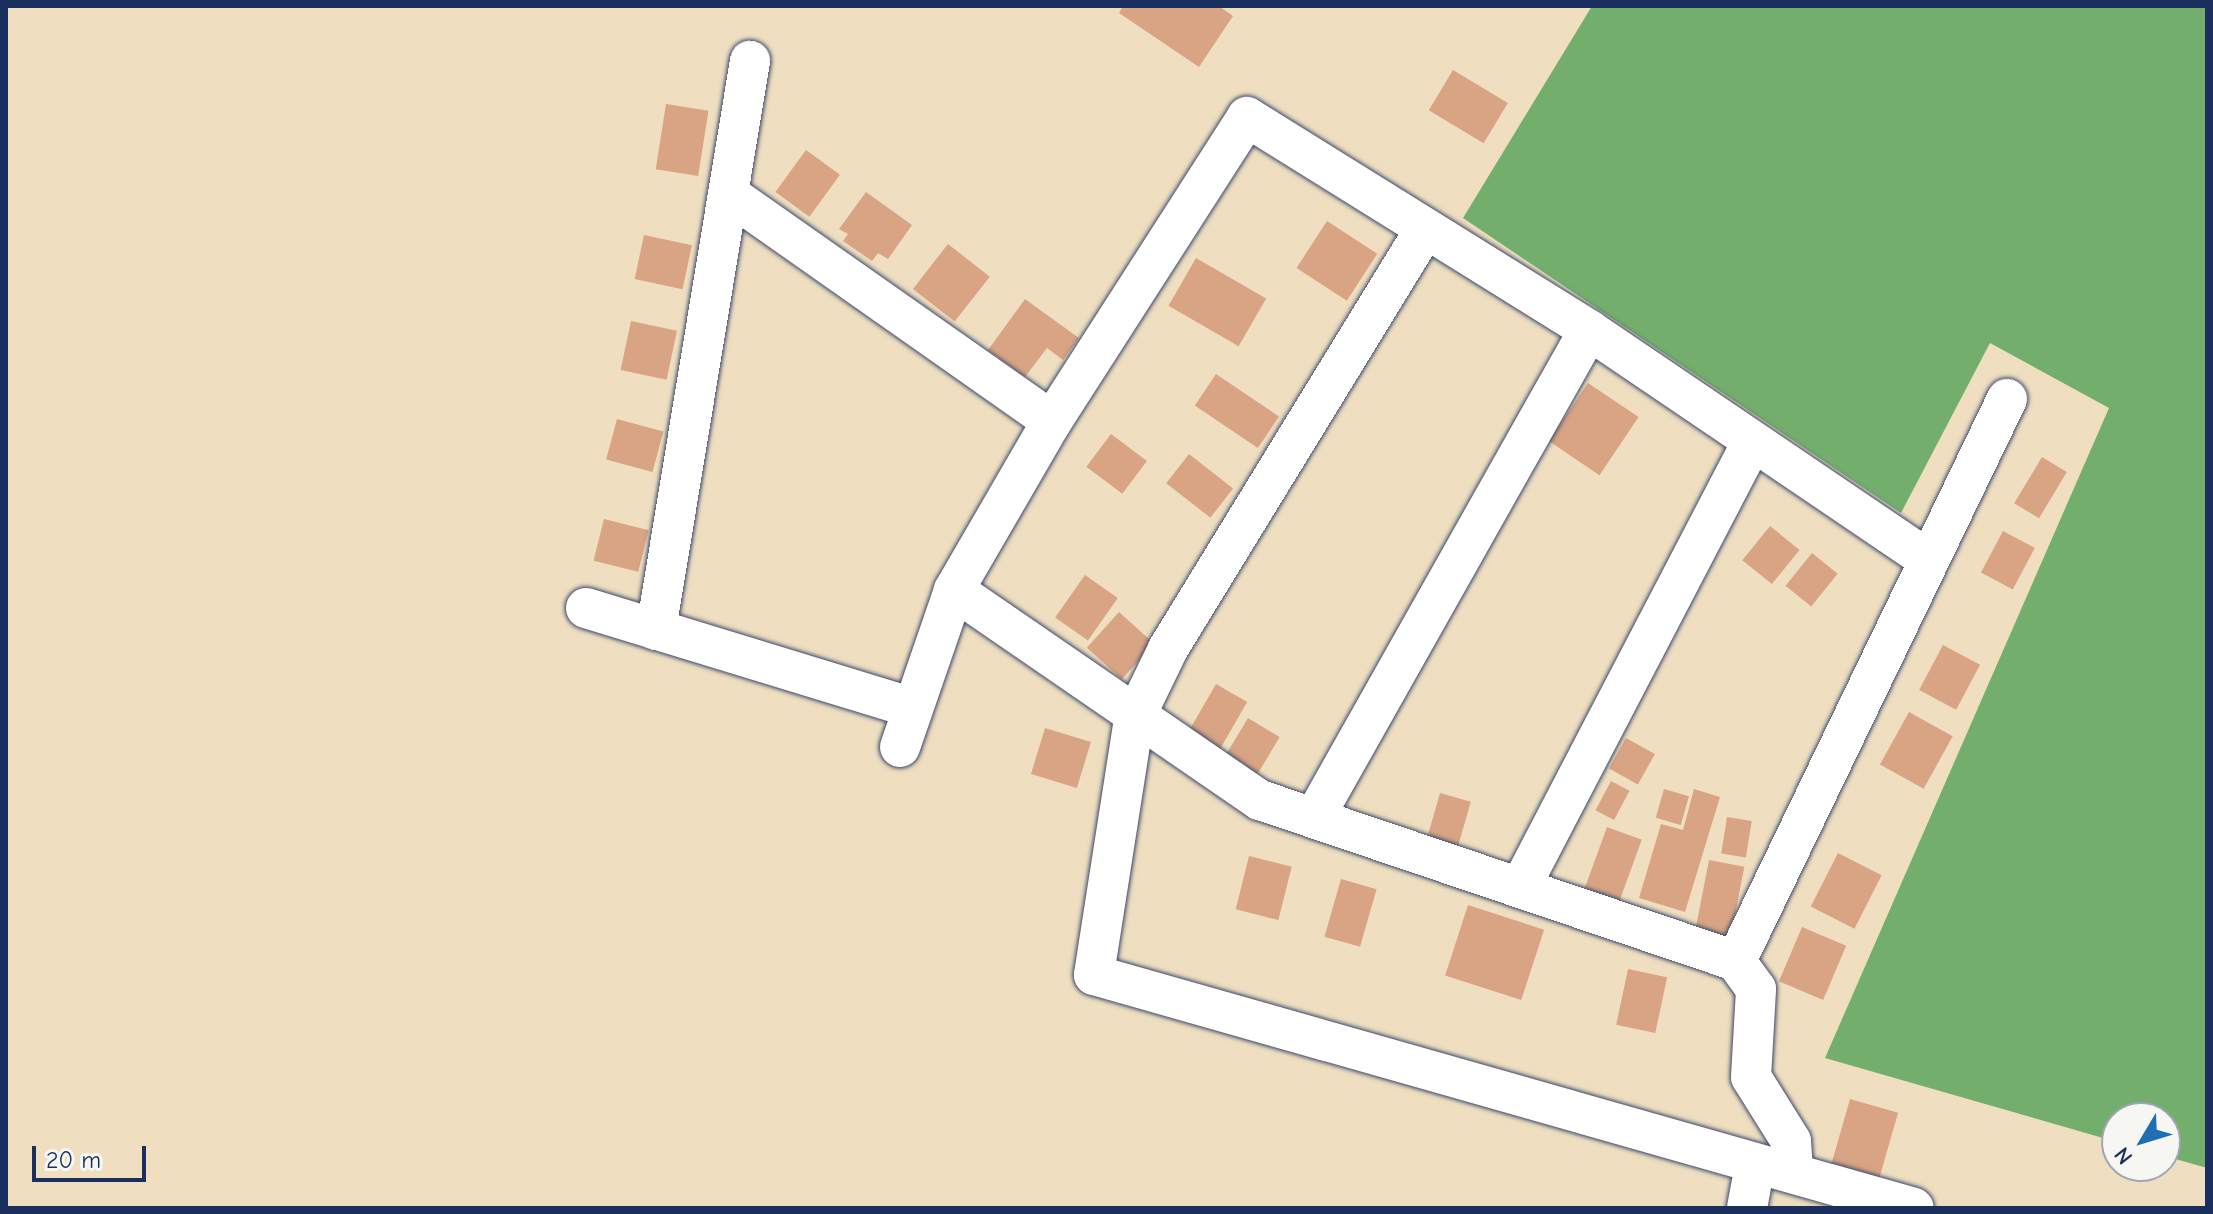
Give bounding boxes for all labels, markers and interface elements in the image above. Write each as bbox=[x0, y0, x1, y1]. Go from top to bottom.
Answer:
north arrow bbox=[2101, 1102, 2181, 1182]
scale bar bbox=[36, 1130, 150, 1180]
text: N bbox=[2109, 1142, 2138, 1169]
text: 20 m bbox=[46, 1146, 101, 1174]

